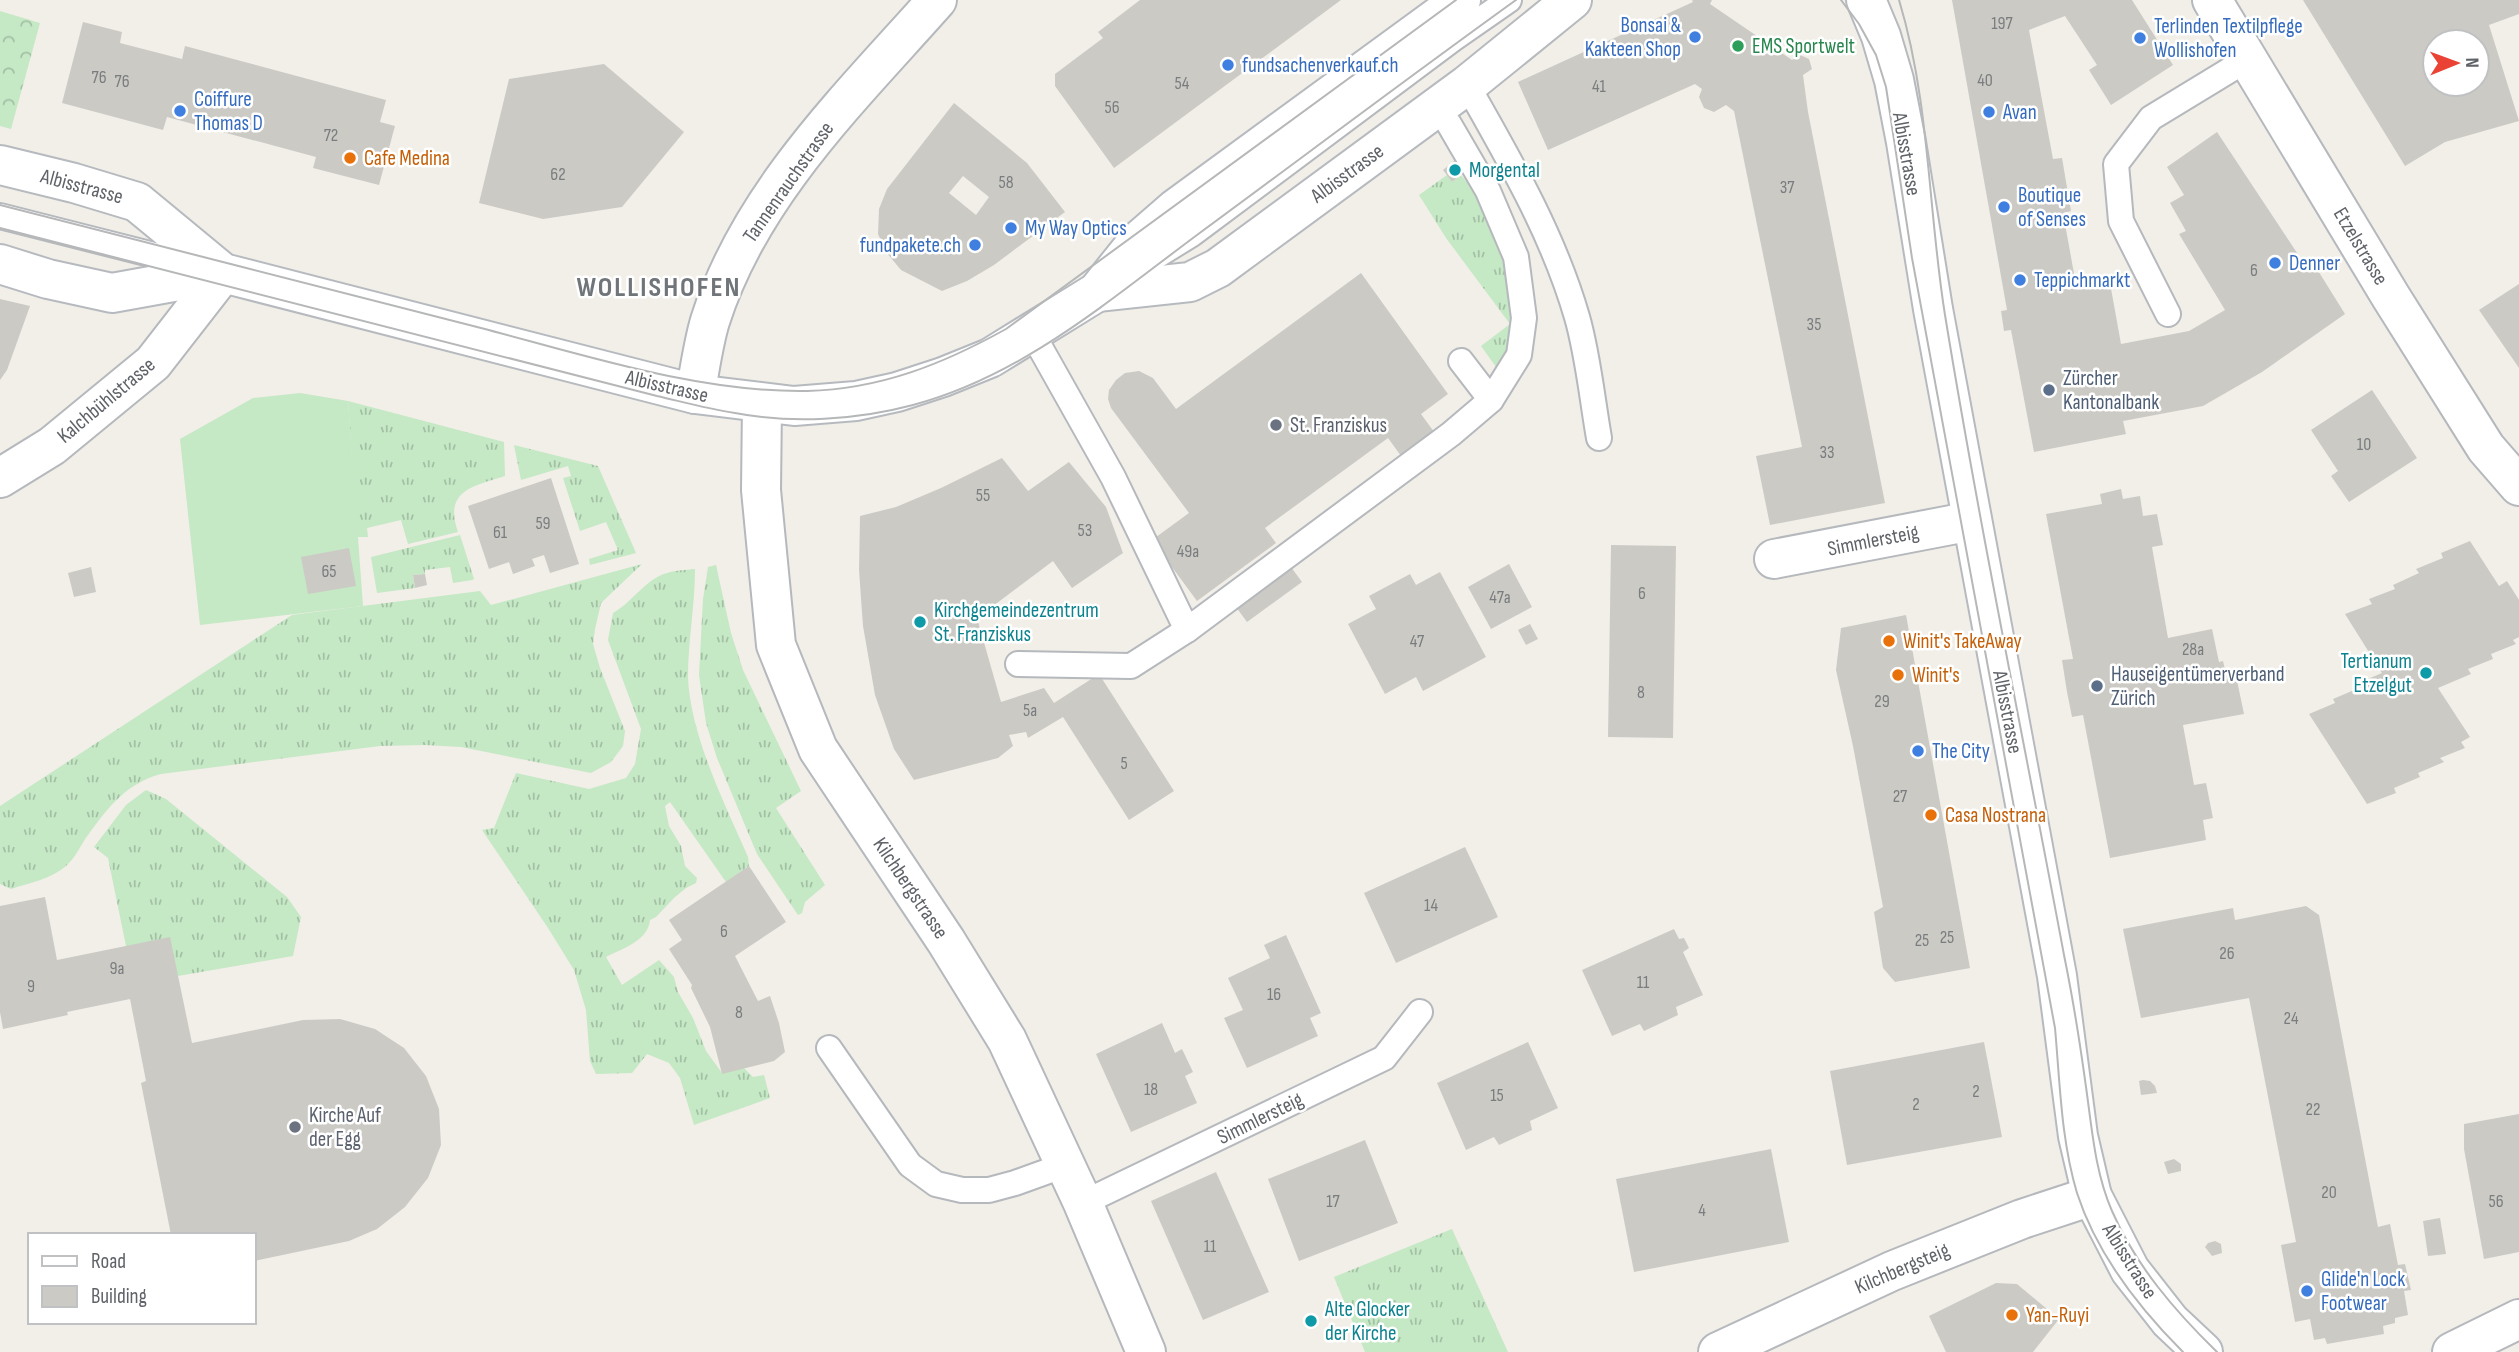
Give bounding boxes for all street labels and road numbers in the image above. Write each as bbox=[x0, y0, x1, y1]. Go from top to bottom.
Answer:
street label: Albisstrasse bbox=[1887, 110, 1926, 198]
street label: Tannenrauchstrasse bbox=[738, 117, 839, 247]
street label: Albisstrasse bbox=[1305, 139, 1389, 209]
street label: Albisstrasse bbox=[37, 163, 126, 209]
street label: Etzelstrasse bbox=[2328, 203, 2393, 290]
street label: Kalchbühlstrasse bbox=[52, 352, 160, 449]
street label: Albisstrasse bbox=[622, 365, 711, 408]
street label: Simmlersteig bbox=[1825, 519, 1921, 562]
street label: Albisstrasse bbox=[1987, 667, 2028, 756]
street label: Kilchbergstrasse bbox=[868, 833, 954, 944]
street label: Simmlersteig bbox=[1213, 1087, 1307, 1150]
street label: Albisstrasse bbox=[2096, 1218, 2162, 1304]
street label: Kilchbergsteig bbox=[1851, 1237, 1953, 1300]

